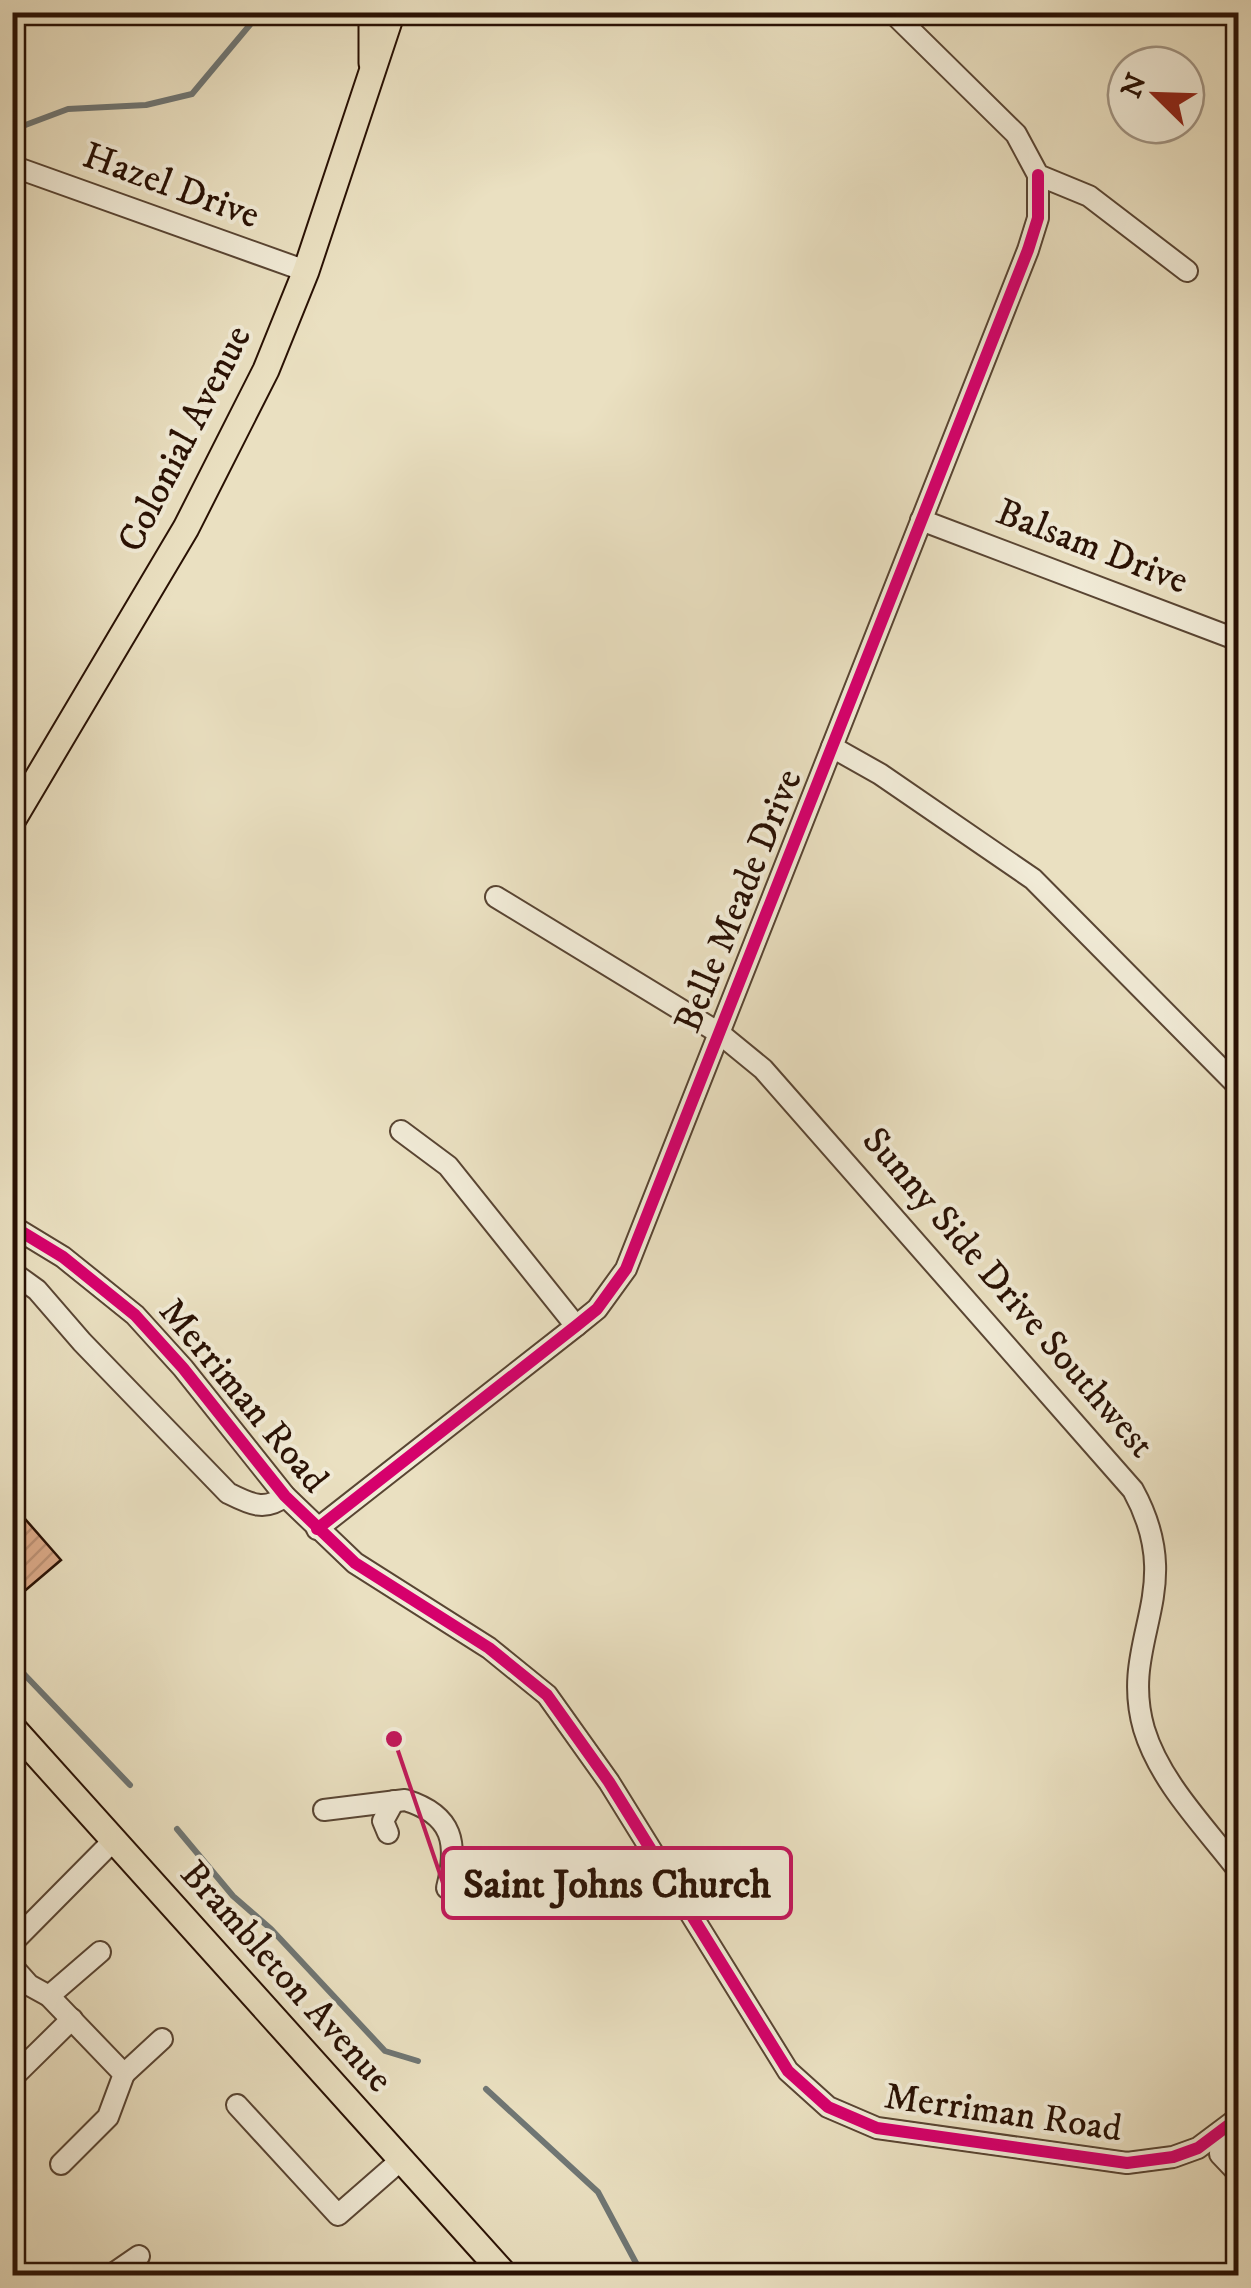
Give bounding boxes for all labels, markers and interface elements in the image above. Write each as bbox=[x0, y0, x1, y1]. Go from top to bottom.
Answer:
north arrow bbox=[1106, 45, 1206, 145]
text: N bbox=[1114, 68, 1155, 103]
street label: Hazel Drive bbox=[76, 132, 266, 240]
street label: Colonial Avenue bbox=[107, 317, 263, 561]
street label: Balsam Drive bbox=[989, 488, 1195, 606]
street label: Belle Meade Drive bbox=[664, 762, 814, 1040]
street label: Sunny Side Drive Southwest bbox=[851, 1118, 1165, 1468]
street label: Merriman Road bbox=[148, 1289, 338, 1503]
callout: Saint Johns Church bbox=[443, 1848, 791, 1918]
street label: Brambleton Avenue bbox=[169, 1851, 403, 2103]
text: Saint Johns Church bbox=[463, 1861, 772, 1911]
street label: Merriman Road bbox=[881, 2073, 1125, 2153]

